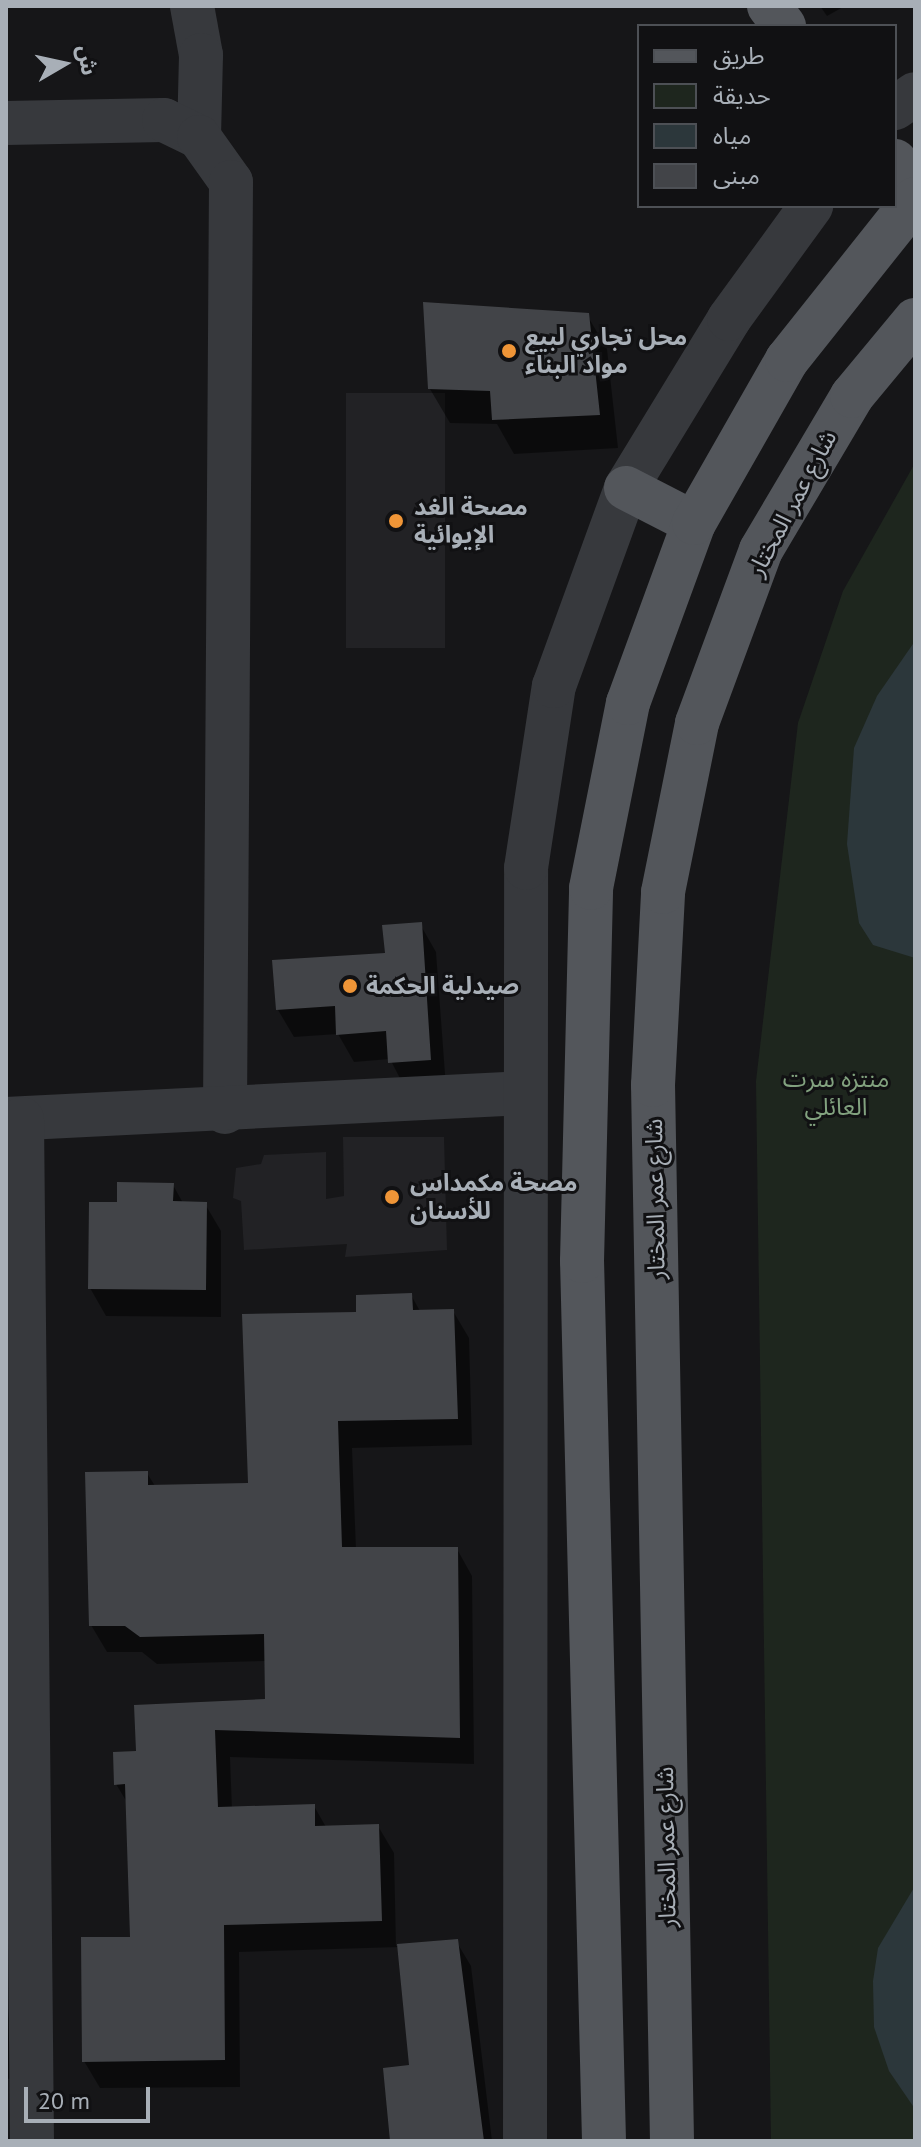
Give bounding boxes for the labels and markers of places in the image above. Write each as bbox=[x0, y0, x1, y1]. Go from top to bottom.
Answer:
place label: محل تجاري لبيع مواد البناء bbox=[525, 323, 687, 379]
marker: محل تجاري لبيع مواد البناء bbox=[500, 342, 518, 360]
place label: مصحة الغد الإيوائية bbox=[414, 493, 528, 549]
marker: مصحة الغد الإيوائية bbox=[385, 510, 407, 532]
place label: صيدلية الحكمة bbox=[366, 972, 519, 1000]
marker: صيدلية الحكمة bbox=[341, 977, 359, 995]
place label: مصحة مكمداس للأسنان bbox=[410, 1169, 577, 1225]
marker: مصحة مكمداس للأسنان bbox=[381, 1186, 403, 1208]

